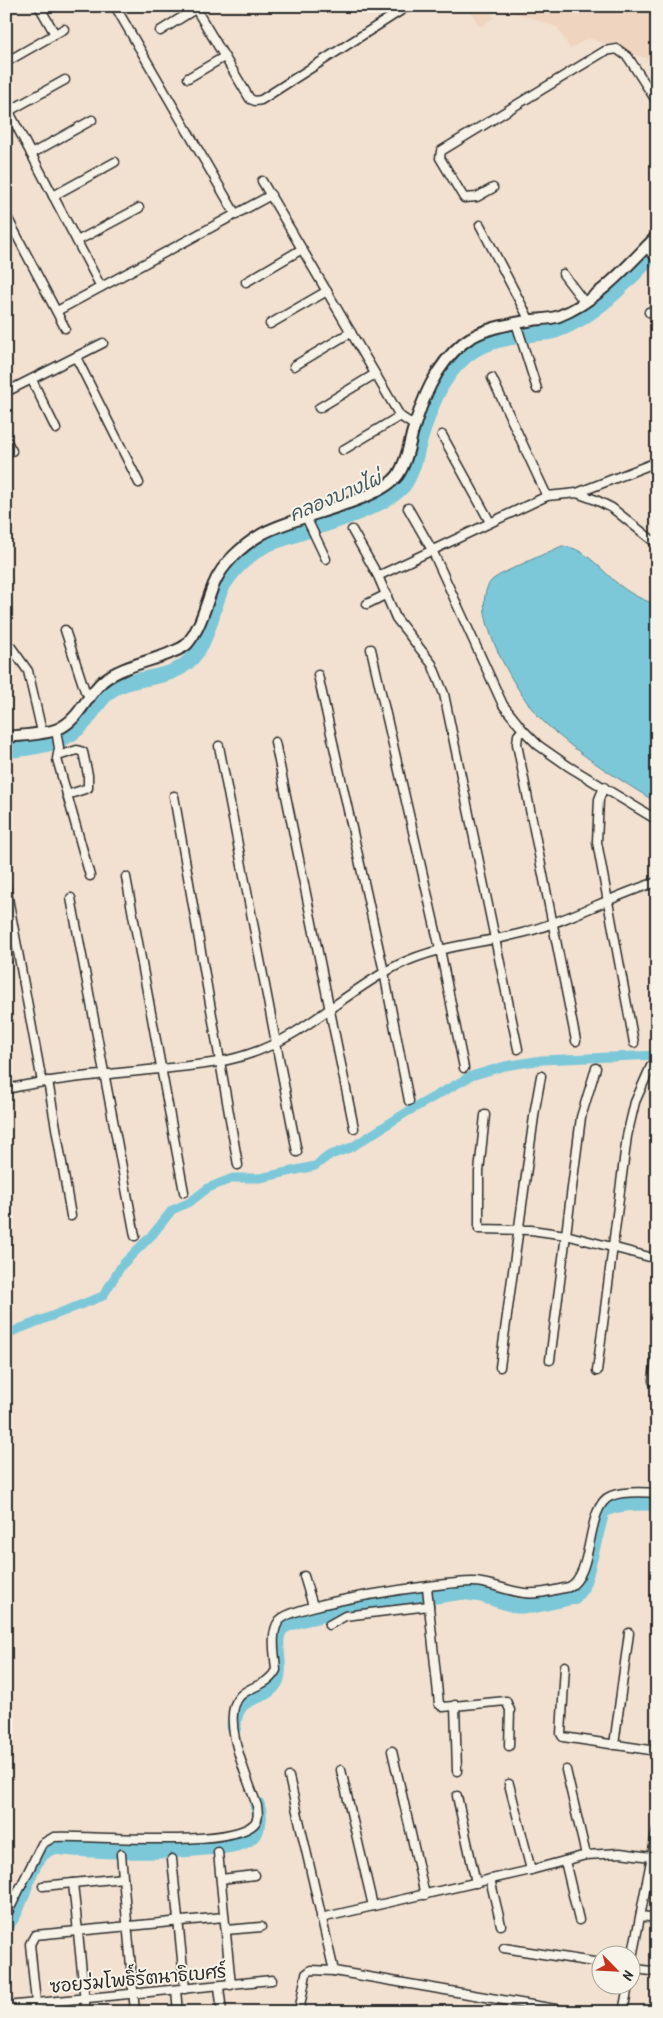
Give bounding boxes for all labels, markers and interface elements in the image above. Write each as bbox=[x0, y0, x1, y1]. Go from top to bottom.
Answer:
water label: คลองบางไผ่ bbox=[285, 463, 390, 531]
north arrow bbox=[590, 1946, 640, 1996]
street label: ซอยร่มโพธิ์รัตนาธิเบศร์ bbox=[48, 1954, 228, 2003]
text: N bbox=[615, 1966, 639, 1984]

